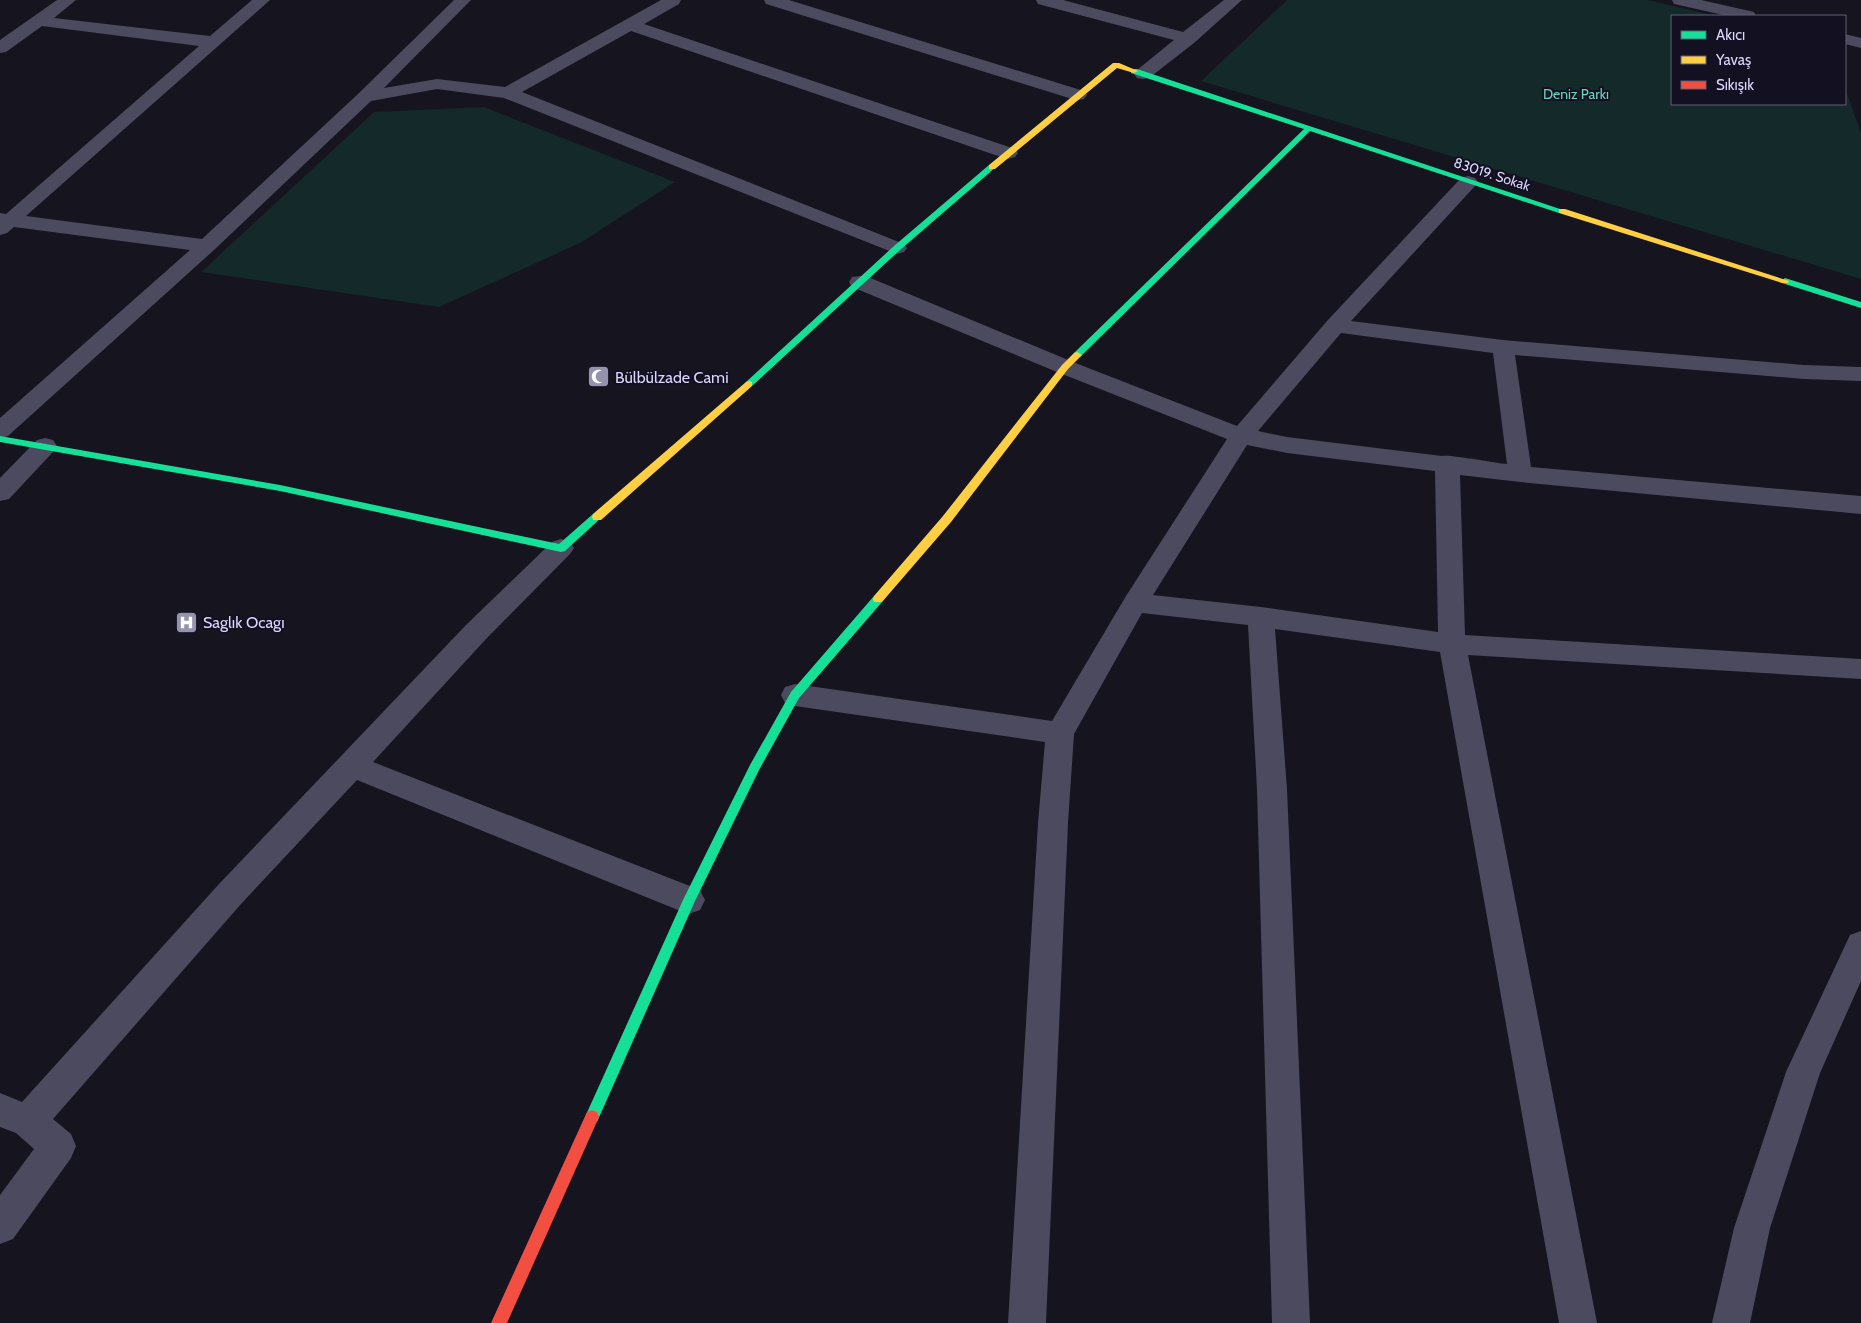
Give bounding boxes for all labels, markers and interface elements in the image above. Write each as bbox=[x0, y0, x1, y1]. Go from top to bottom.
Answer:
legend bbox=[1671, 15, 1846, 105]
text: Akıcı bbox=[1716, 26, 1745, 44]
text: Yavaş bbox=[1715, 51, 1751, 69]
text: Sıkışık bbox=[1716, 76, 1754, 94]
park label: Deniz Parkı bbox=[1543, 85, 1609, 103]
street label: 83019. Sokak bbox=[1452, 153, 1533, 195]
mosque icon: Bülbülzade Cami bbox=[587, 365, 611, 389]
place label: Bülbülzade Cami bbox=[615, 368, 729, 387]
hospital icon: Saglık Ocagı bbox=[175, 610, 199, 634]
place label: Saglık Ocagı bbox=[203, 613, 285, 632]

